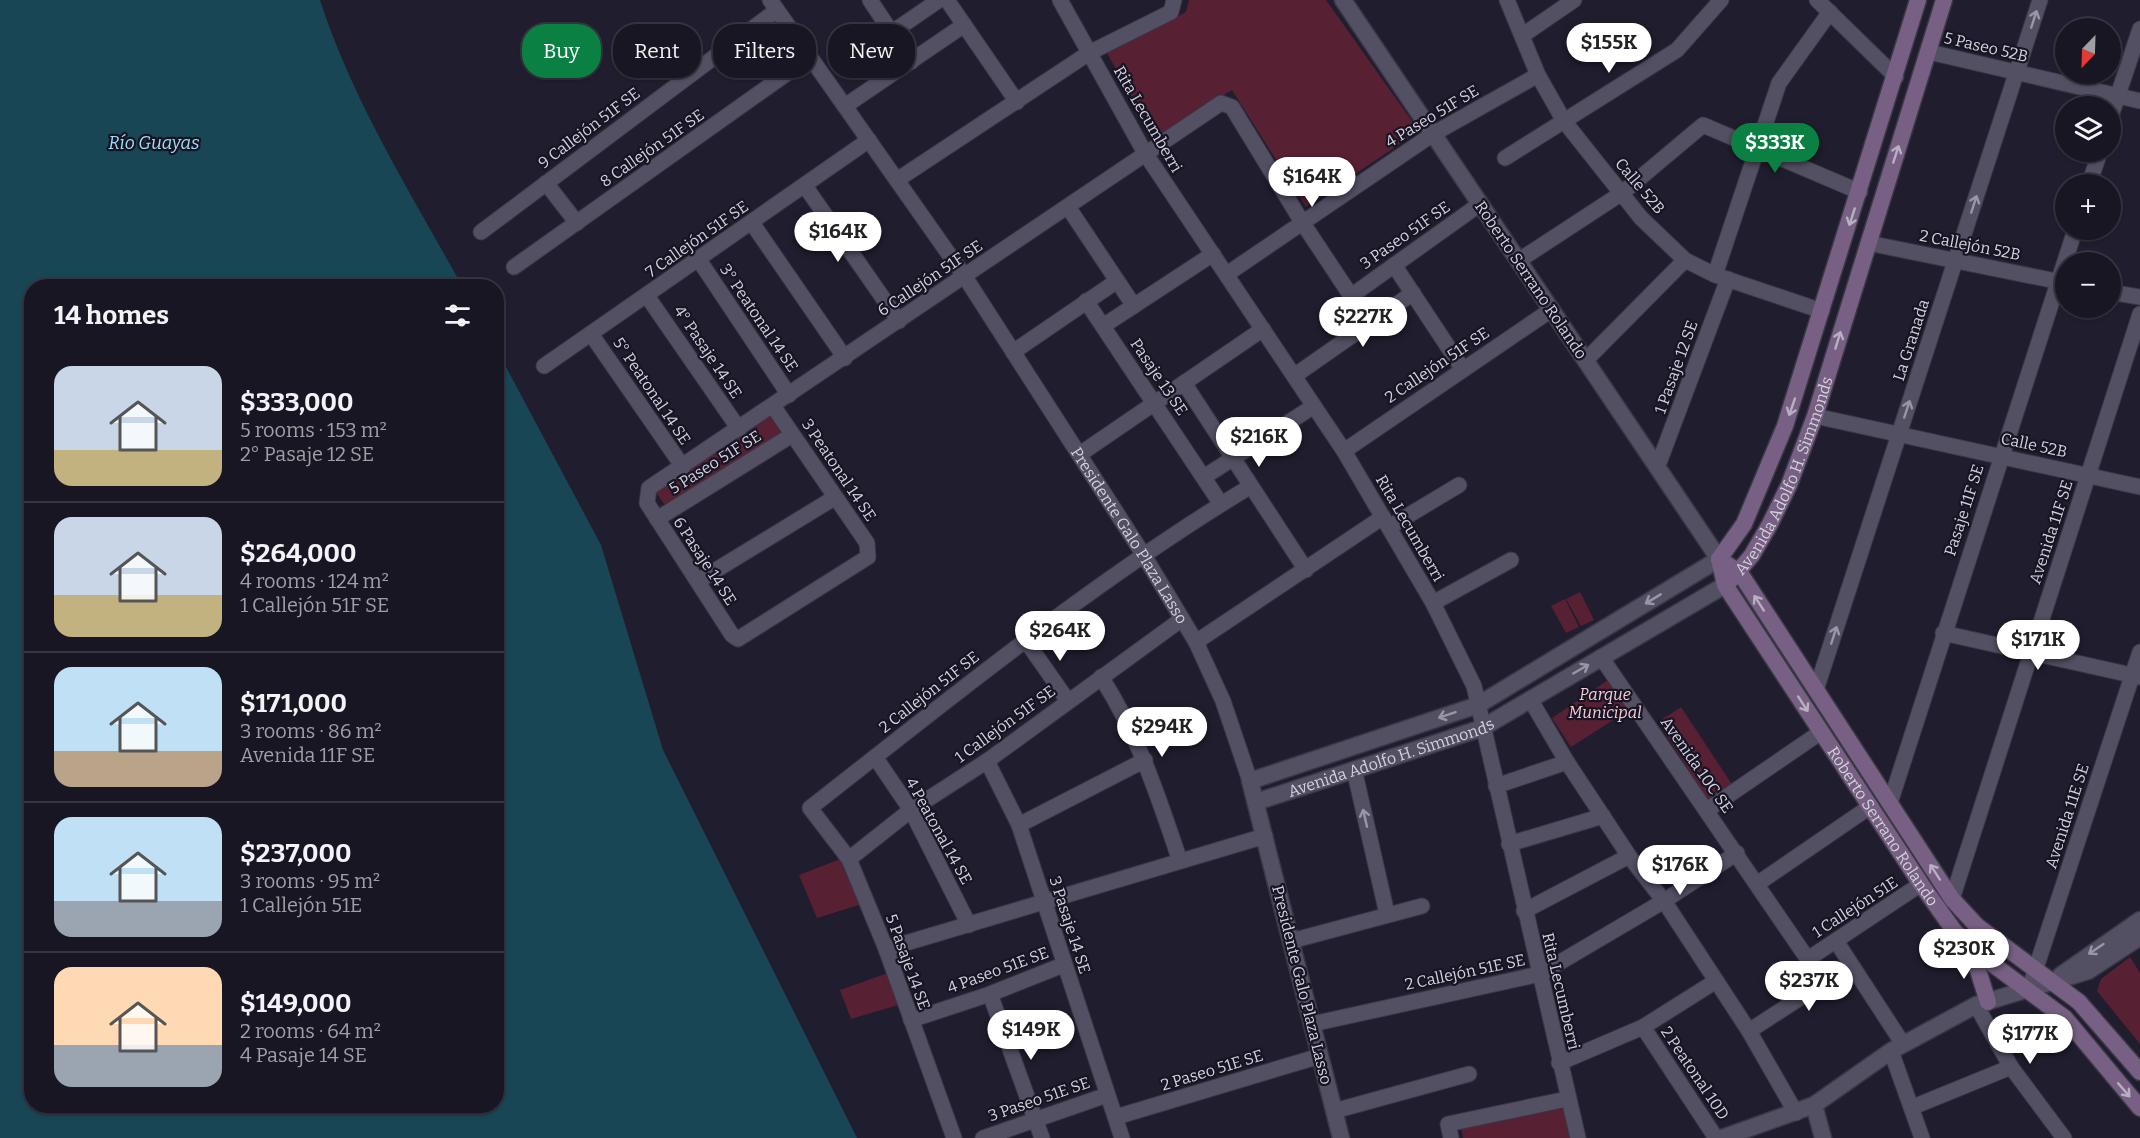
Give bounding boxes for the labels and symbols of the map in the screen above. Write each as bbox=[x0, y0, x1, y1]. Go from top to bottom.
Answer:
one-way arrow bbox=[2029, 10, 2040, 29]
north arrow bbox=[2055, 18, 2121, 84]
pin: $155K bbox=[1567, 23, 1651, 74]
street label: 5 Paseo 52B bbox=[1942, 28, 2030, 66]
street label: Rita Lecumberri bbox=[1110, 62, 1186, 176]
street label: 4 Paseo 51F SE bbox=[1382, 81, 1482, 151]
street label: 9 Callejón 51F SE bbox=[534, 84, 644, 172]
street label: 8 Callejón 51F SE bbox=[596, 105, 708, 191]
pin: $333K bbox=[1733, 123, 1817, 174]
water label: Río Guayas bbox=[108, 132, 200, 154]
one-way arrow bbox=[1891, 145, 1902, 164]
street label: Calle 52B bbox=[1611, 154, 1669, 218]
pin: $164K bbox=[1270, 157, 1354, 208]
one-way arrow bbox=[1969, 195, 1980, 214]
street label: 7 Callejón 51F SE bbox=[642, 197, 752, 281]
street label: 3 Paseo 51F SE bbox=[1356, 197, 1454, 273]
street label: Roberto Serrano Rolando bbox=[1471, 197, 1591, 363]
one-way arrow bbox=[1846, 207, 1857, 226]
pin: $164K bbox=[796, 212, 880, 263]
street label: 2 Callejón 52B bbox=[1918, 226, 2022, 264]
street label: 6 Callejón 51F SE bbox=[874, 236, 986, 320]
street label: 3° Peatonal 14 SE bbox=[716, 260, 802, 376]
pin: $227K bbox=[1321, 297, 1405, 348]
street label: La Granada bbox=[1889, 297, 1933, 383]
street label: 4° Pasaje 14 SE bbox=[670, 302, 746, 402]
street label: 1 Pasaje 12 SE bbox=[1650, 318, 1702, 416]
street label: 2 Callejón 51F SE bbox=[1381, 323, 1493, 407]
one-way arrow bbox=[1833, 331, 1844, 350]
street label: 5° Peatonal 14 SE bbox=[609, 334, 695, 448]
street label: Pasaje 13 SE bbox=[1126, 335, 1192, 419]
street label: Avenida Adolfo H. Simmonds bbox=[1730, 374, 1836, 578]
one-way arrow bbox=[1785, 397, 1796, 416]
one-way arrow bbox=[1902, 400, 1913, 419]
street label: 3 Peatonal 14 SE bbox=[798, 415, 880, 525]
pin: $216K bbox=[1217, 417, 1301, 468]
street label: 5 Paseo 51F SE bbox=[666, 426, 764, 498]
street label: Calle 52B bbox=[1999, 429, 2069, 461]
street label: Presidente Galo Plaza Lasso bbox=[1067, 443, 1192, 627]
street label: Pasaje 11F SE bbox=[1940, 462, 1988, 558]
street label: Rita Lecumberri bbox=[1372, 471, 1448, 585]
street label: Avenida 11F SE bbox=[2025, 478, 2077, 586]
street label: 6 Pasaje 14 SE bbox=[669, 513, 741, 609]
one-way arrow bbox=[1645, 594, 1662, 606]
one-way arrow bbox=[1753, 595, 1765, 612]
pin: $264K bbox=[1018, 611, 1102, 662]
pin: $171K bbox=[1996, 620, 2080, 671]
one-way arrow bbox=[1829, 626, 1840, 645]
street label: 2 Callejón 51F SE bbox=[875, 647, 983, 737]
one-way arrow bbox=[1572, 663, 1589, 675]
street label: 1 Callejón 51F SE bbox=[951, 681, 1059, 767]
park label: Parque Municipal bbox=[1568, 685, 1642, 722]
one-way arrow bbox=[1797, 695, 1809, 712]
pin: $294K bbox=[1120, 707, 1204, 758]
one-way arrow bbox=[1438, 710, 1457, 721]
street label: Avenida 10C SE bbox=[1657, 713, 1737, 817]
street label: Avenida Adolfo H. Simmonds bbox=[1285, 714, 1497, 800]
street label: Roberto Serrano Rolando bbox=[1824, 743, 1943, 909]
street label: Avenida 11E SE bbox=[2041, 761, 2093, 871]
street label: 4 Peatonal 14 SE bbox=[902, 774, 976, 888]
one-way arrow bbox=[1359, 809, 1371, 828]
pin: $176K bbox=[1638, 845, 1722, 896]
one-way arrow bbox=[1928, 863, 1941, 880]
street label: 1 Callejón 51E bbox=[1809, 872, 1901, 942]
street label: 3 Pasaje 14 SE bbox=[1045, 874, 1095, 976]
street label: Presidente Galo Plaza Lasso bbox=[1268, 883, 1336, 1087]
street label: 5 Pasaje 14 SE bbox=[882, 911, 934, 1013]
pin: $230K bbox=[1922, 929, 2006, 980]
street label: Rita Lecumberri bbox=[1538, 931, 1584, 1052]
street label: 4 Paseo 51E SE bbox=[945, 943, 1051, 997]
one-way arrow bbox=[2088, 944, 2105, 956]
street label: 2 Callejón 51E SE bbox=[1403, 950, 1527, 994]
pin: $237K bbox=[1767, 961, 1851, 1012]
pin: $149K bbox=[989, 1010, 1073, 1061]
pin: $177K bbox=[1988, 1014, 2072, 1065]
street label: 2 Peatonal 10D bbox=[1657, 1023, 1733, 1123]
street label: 2 Paseo 51E SE bbox=[1159, 1045, 1265, 1095]
street label: 3 Paseo 51E SE bbox=[986, 1073, 1092, 1125]
one-way arrow bbox=[2117, 1082, 2131, 1097]

